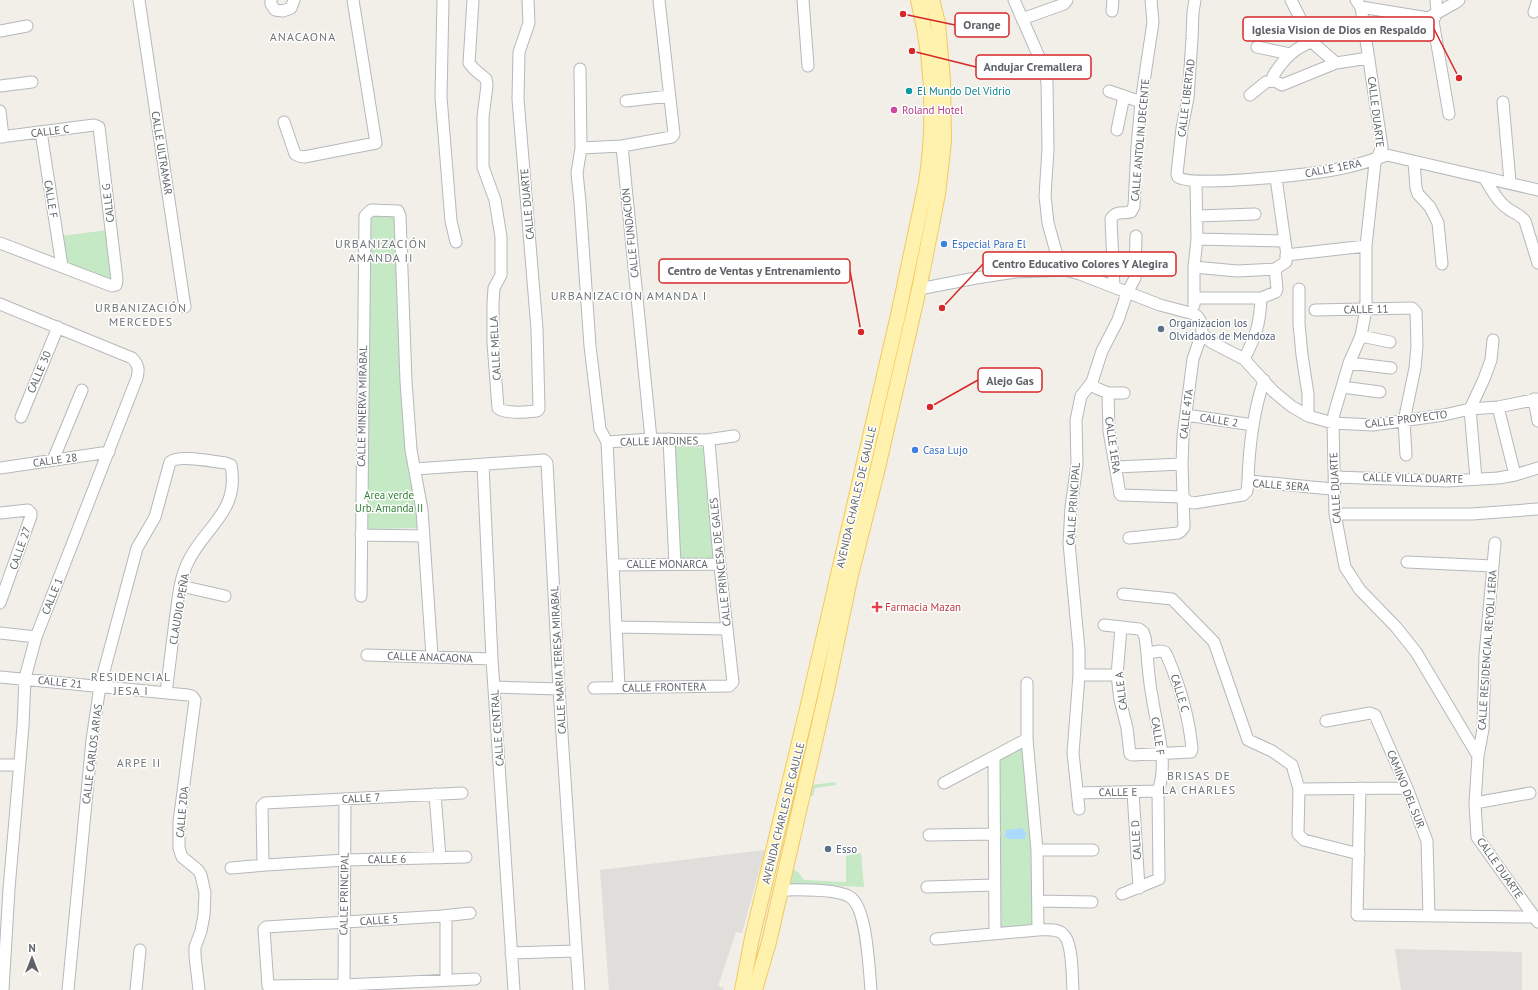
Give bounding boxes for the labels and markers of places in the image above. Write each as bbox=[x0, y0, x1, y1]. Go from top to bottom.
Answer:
callout: Orange bbox=[955, 13, 1009, 37]
callout: Iglesia Vision de Dios en Respaldo bbox=[1243, 17, 1434, 41]
callout: Andujar Cremallera bbox=[976, 55, 1091, 79]
place label: El Mundo Del Vidrio bbox=[917, 84, 1011, 98]
marker: El Mundo Del Vidrio bbox=[904, 86, 914, 96]
place label: Roland Hotel bbox=[902, 103, 964, 117]
marker: Roland Hotel bbox=[889, 105, 899, 115]
place label: Especial Para El bbox=[952, 237, 1027, 251]
marker: Especial Para El bbox=[939, 239, 949, 249]
callout: Centro Educativo Colores Y Alegira bbox=[983, 252, 1176, 276]
callout: Centro de Ventas y Entrenamiento bbox=[659, 259, 850, 283]
place label: Organizacion los Olvidados de Mendoza bbox=[1169, 316, 1276, 343]
marker: Organizacion los Olvidados de Mendoza bbox=[1156, 324, 1166, 334]
callout: Alejo Gas bbox=[978, 368, 1042, 392]
place label: Casa Lujo bbox=[923, 443, 968, 457]
marker: Casa Lujo bbox=[910, 445, 920, 455]
place label: Farmacia Mazan bbox=[885, 600, 961, 614]
marker: Farmacia Mazan bbox=[872, 602, 882, 612]
place label: Esso bbox=[836, 842, 857, 856]
marker: Esso bbox=[823, 844, 833, 854]

